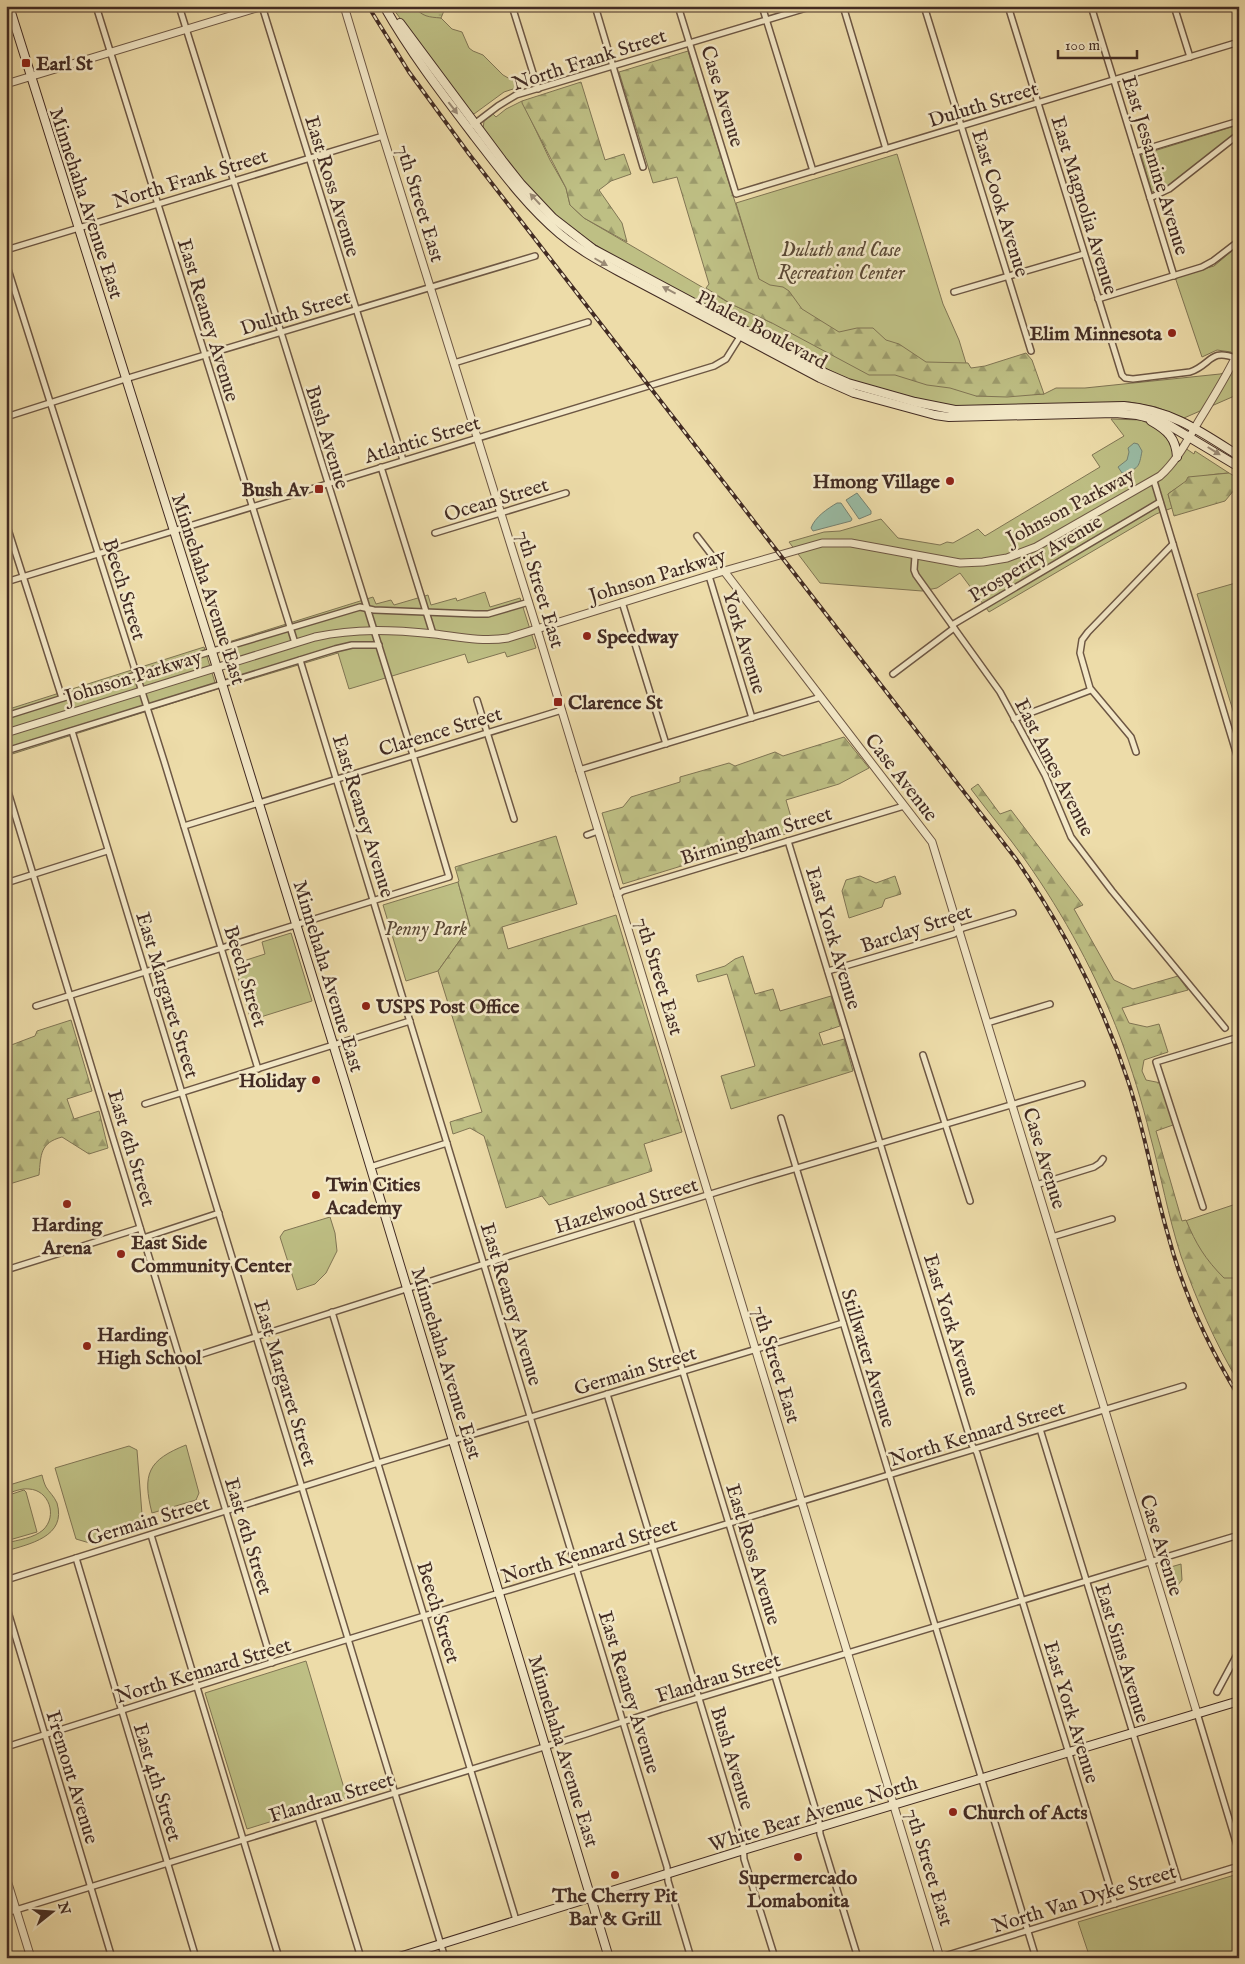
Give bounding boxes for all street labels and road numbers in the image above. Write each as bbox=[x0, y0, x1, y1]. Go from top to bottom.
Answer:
street label: North Frank Street bbox=[509, 24, 670, 97]
street label: Case Avenue bbox=[694, 43, 749, 150]
street label: East Jessamine Avenue bbox=[1115, 73, 1194, 258]
street label: Duluth Street bbox=[925, 77, 1042, 134]
street label: Minnehaha Avenue East bbox=[43, 105, 128, 302]
street label: East Ross Avenue bbox=[298, 113, 365, 260]
street label: East Magnolia Avenue bbox=[1045, 113, 1123, 298]
street label: East Cook Avenue bbox=[965, 127, 1034, 280]
street label: 7th Street East bbox=[390, 142, 449, 265]
street label: North Frank Street bbox=[110, 144, 271, 215]
street label: East Reaney Avenue bbox=[171, 236, 244, 405]
street label: Duluth Street bbox=[237, 285, 354, 342]
street label: Phalen Boulevard bbox=[692, 285, 831, 376]
street label: Bush Avenue bbox=[299, 383, 354, 492]
street label: Atlantic Street bbox=[361, 411, 484, 470]
street label: Johnson Parkway bbox=[1001, 463, 1139, 553]
street label: Ocean Street bbox=[441, 473, 552, 528]
street label: Minnehaha Avenue East bbox=[165, 491, 250, 688]
street label: Prosperity Avenue bbox=[964, 510, 1107, 609]
street label: 7th Street East bbox=[510, 528, 569, 651]
street label: Beech Street bbox=[96, 536, 151, 643]
street label: Johnson Parkway bbox=[584, 544, 729, 610]
street label: York Avenue bbox=[716, 588, 771, 697]
street label: Johnson Parkway bbox=[60, 645, 205, 711]
street label: East Ames Avenue bbox=[1008, 695, 1099, 841]
street label: Clarence Street bbox=[376, 702, 505, 763]
street label: Case Avenue bbox=[859, 729, 943, 827]
street label: East Reaney Avenue bbox=[326, 732, 399, 901]
street label: Birmingham Street bbox=[678, 801, 835, 871]
street label: East York Avenue bbox=[799, 864, 866, 1013]
street label: Minnehaha Avenue East bbox=[286, 877, 369, 1076]
street label: Barclay Street bbox=[858, 900, 975, 959]
street label: East Margaret Street bbox=[129, 909, 204, 1082]
street label: 7th Street East bbox=[629, 915, 688, 1038]
street label: Beech Street bbox=[217, 923, 272, 1030]
street label: East 6th Street bbox=[101, 1087, 160, 1210]
street label: Case Avenue bbox=[1016, 1105, 1071, 1212]
street label: Hazelwood Street bbox=[552, 1173, 701, 1240]
street label: East Reaney Avenue bbox=[474, 1220, 547, 1389]
street label: East York Avenue bbox=[917, 1251, 984, 1400]
street label: Minnehaha Avenue East bbox=[404, 1264, 487, 1463]
street label: Stillwater Avenue bbox=[835, 1286, 901, 1431]
street label: East Margaret Street bbox=[247, 1297, 322, 1470]
street label: 7th Street East bbox=[746, 1303, 805, 1426]
street label: Germain Street bbox=[571, 1341, 700, 1402]
street label: North Kennard Street bbox=[887, 1396, 1068, 1473]
street label: East 6th Street bbox=[218, 1475, 277, 1598]
street label: East Ross Avenue bbox=[719, 1481, 786, 1628]
street label: Germain Street bbox=[84, 1491, 213, 1552]
street label: Case Avenue bbox=[1133, 1492, 1188, 1599]
street label: North Kennard Street bbox=[499, 1513, 680, 1590]
street label: Beech Street bbox=[410, 1559, 465, 1666]
street label: East Sims Avenue bbox=[1089, 1581, 1155, 1726]
street label: East Reaney Avenue bbox=[592, 1608, 665, 1777]
street label: North Kennard Street bbox=[113, 1633, 294, 1710]
street label: East York Avenue bbox=[1037, 1638, 1104, 1787]
street label: Flandrau Street bbox=[653, 1648, 784, 1709]
street label: Minnehaha Avenue East bbox=[521, 1652, 604, 1851]
street label: Bush Avenue bbox=[704, 1704, 759, 1813]
street label: Fremont Avenue bbox=[39, 1708, 104, 1847]
street label: East 4th Street bbox=[127, 1720, 186, 1845]
street label: Flandrau Street bbox=[266, 1768, 397, 1829]
street label: White Bear Avenue North bbox=[706, 1771, 921, 1858]
street label: 7th Street East bbox=[899, 1806, 958, 1929]
street label: North Van Dyke Street bbox=[989, 1859, 1180, 1939]

